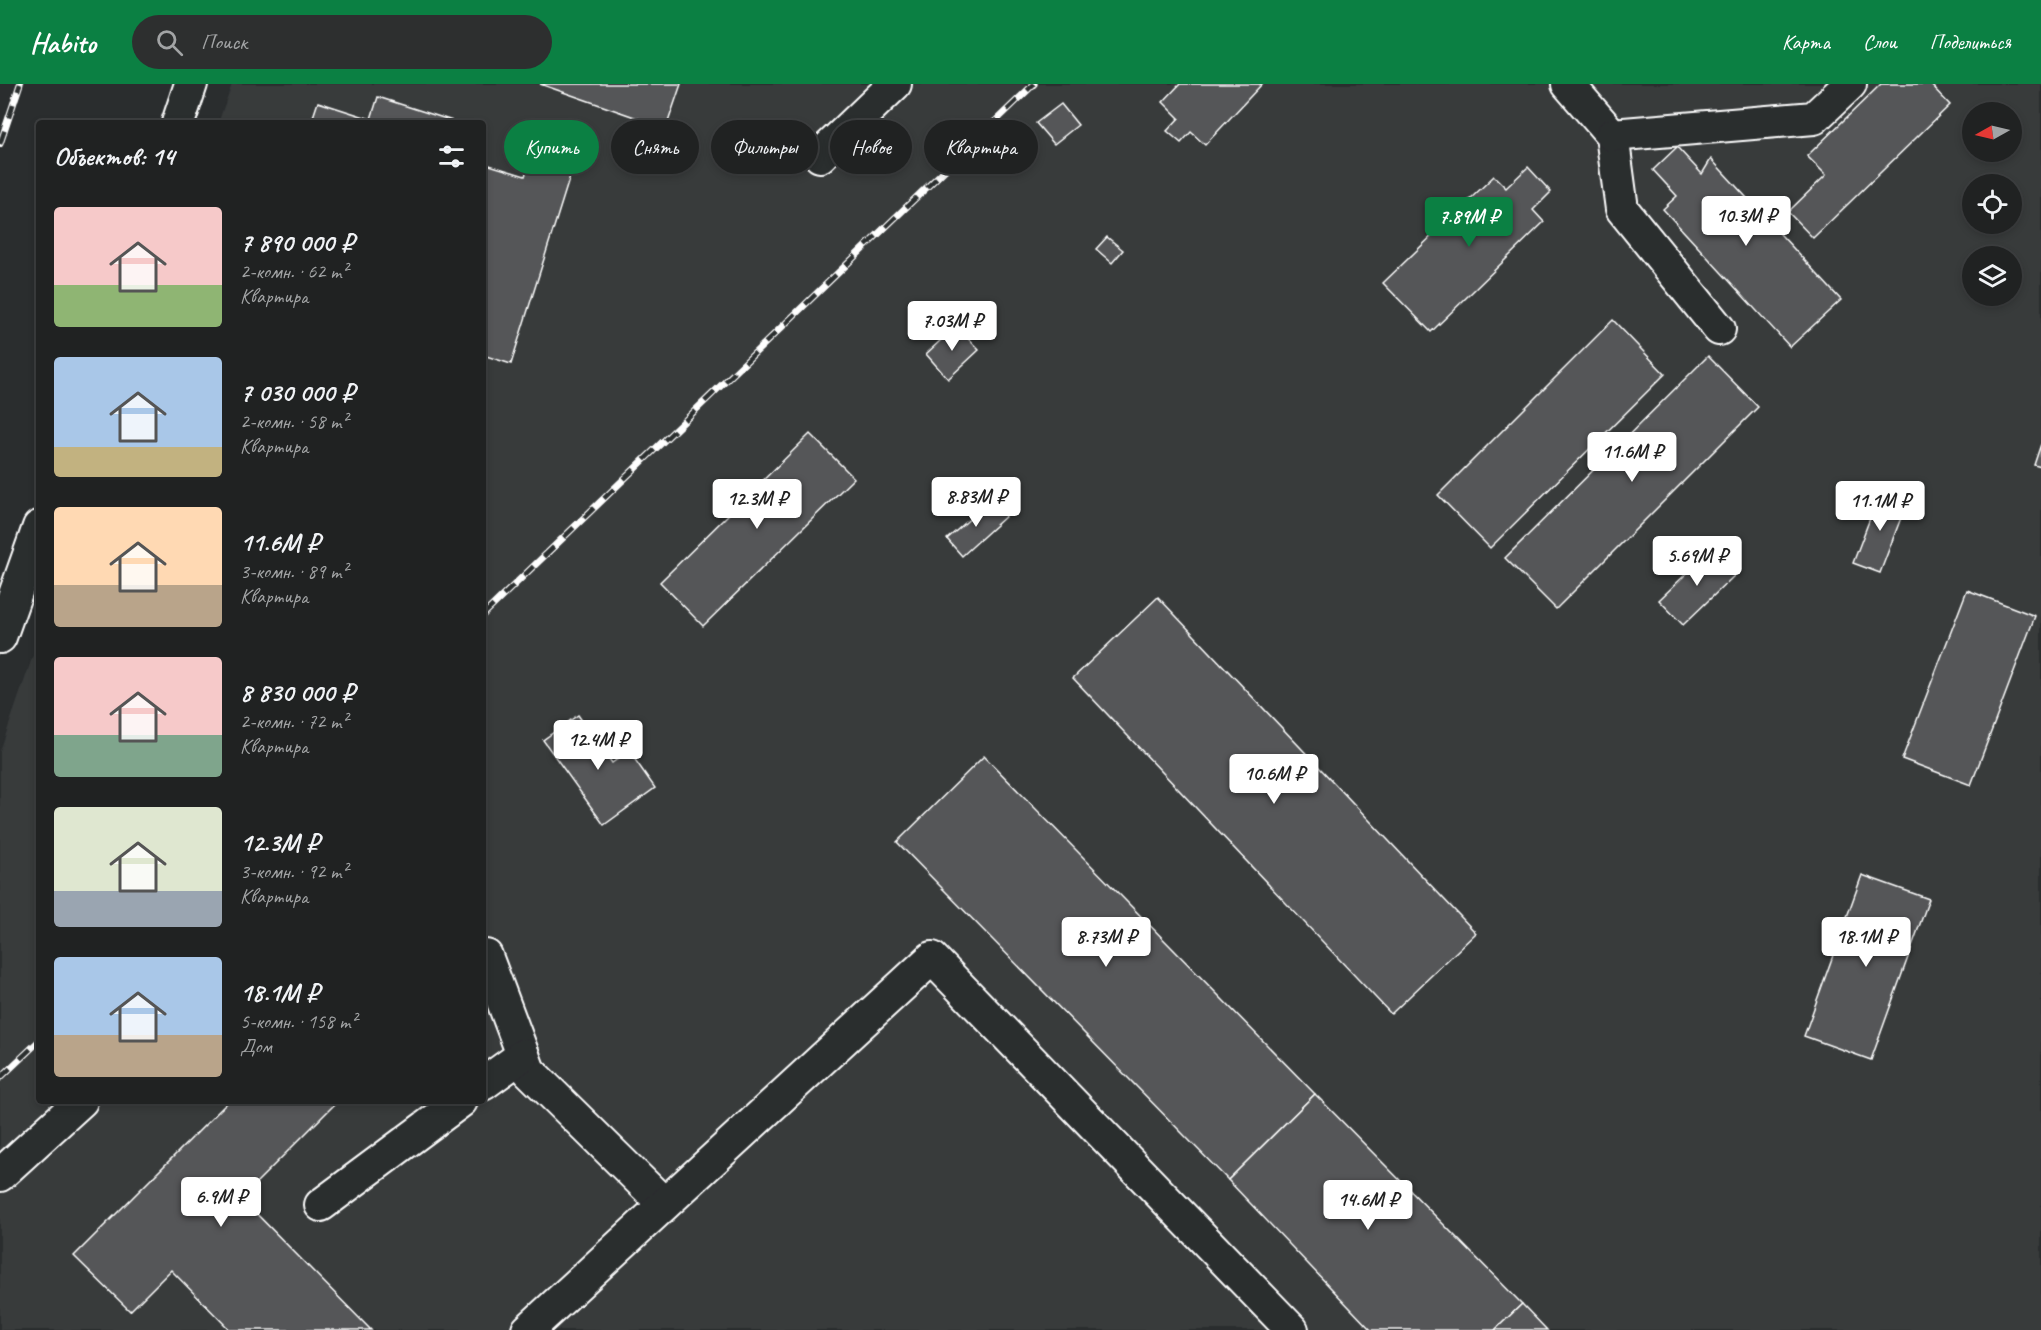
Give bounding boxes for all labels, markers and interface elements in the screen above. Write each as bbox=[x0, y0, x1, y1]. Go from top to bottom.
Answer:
search box bbox=[132, 15, 552, 69]
text: Habito bbox=[30, 25, 96, 60]
icon: search bbox=[153, 26, 186, 59]
text: Поиск bbox=[201, 28, 247, 56]
text: Карта bbox=[1782, 29, 1830, 55]
text: Слои bbox=[1863, 29, 1897, 55]
text: Поделиться bbox=[1930, 29, 2011, 55]
north arrow bbox=[1962, 102, 2022, 162]
map controls bbox=[1962, 102, 2022, 306]
chip: Купить bbox=[504, 120, 599, 174]
chip: Снять bbox=[611, 120, 699, 174]
chip: Фильтры bbox=[711, 120, 818, 174]
chip: Новое bbox=[830, 120, 912, 174]
chip: Квартира bbox=[924, 120, 1038, 174]
text: Объектов: 14 bbox=[54, 140, 174, 173]
icon: filters bbox=[435, 140, 468, 173]
button: locate bbox=[1962, 174, 2022, 234]
pin: 10.3M ₽ bbox=[1691, 196, 1801, 247]
pin: 7.89M ₽ bbox=[1414, 197, 1524, 248]
text: 10.3M ₽ bbox=[1716, 203, 1776, 228]
text: 7.89M ₽ bbox=[1439, 204, 1499, 229]
text: 7 890 000 ₽ bbox=[240, 226, 354, 259]
icon: home bbox=[102, 231, 174, 303]
button: layers bbox=[1962, 246, 2022, 306]
text: 2-комн. · 62 m² bbox=[240, 259, 348, 284]
text: Квартира bbox=[240, 284, 308, 309]
pin: 7.03M ₽ bbox=[897, 301, 1007, 352]
text: 7.03M ₽ bbox=[922, 308, 982, 333]
text: 7 030 000 ₽ bbox=[240, 376, 354, 409]
icon: home bbox=[102, 381, 174, 453]
text: 2-комн. · 58 m² bbox=[240, 409, 348, 434]
pin: 11.6M ₽ bbox=[1577, 432, 1687, 483]
text: Квартира bbox=[240, 434, 308, 459]
text: 11.6M ₽ bbox=[1601, 439, 1663, 464]
pin: 8.83M ₽ bbox=[921, 477, 1031, 528]
pin: 12.3M ₽ bbox=[702, 479, 812, 530]
pin: 11.1M ₽ bbox=[1825, 481, 1935, 532]
text: 8.83M ₽ bbox=[946, 484, 1006, 509]
text: 12.3M ₽ bbox=[727, 486, 787, 511]
text: 11.1M ₽ bbox=[1850, 488, 1910, 513]
text: 11.6M ₽ bbox=[240, 526, 319, 559]
icon: home bbox=[102, 531, 174, 603]
pin: 5.69M ₽ bbox=[1642, 536, 1752, 587]
text: 5.69M ₽ bbox=[1667, 543, 1727, 568]
text: 3-комн. · 89 m² bbox=[240, 559, 348, 584]
text: Квартира bbox=[240, 584, 308, 609]
text: 8 830 000 ₽ bbox=[240, 676, 354, 709]
icon: home bbox=[102, 681, 174, 753]
text: 2-комн. · 72 m² bbox=[240, 709, 348, 734]
pin: 12.4M ₽ bbox=[543, 720, 653, 771]
text: 12.4M ₽ bbox=[568, 727, 628, 752]
text: Квартира bbox=[240, 734, 308, 759]
pin: 10.6M ₽ bbox=[1219, 754, 1329, 805]
text: 10.6M ₽ bbox=[1243, 761, 1305, 786]
text: 12.3M ₽ bbox=[240, 826, 319, 859]
icon: home bbox=[102, 831, 174, 903]
text: 3-комн. · 92 m² bbox=[240, 859, 348, 884]
text: Квартира bbox=[240, 884, 308, 909]
pin: 8.73M ₽ bbox=[1051, 917, 1161, 968]
pin: 18.1M ₽ bbox=[1811, 917, 1921, 968]
text: 8.73M ₽ bbox=[1076, 924, 1136, 949]
text: 18.1M ₽ bbox=[1836, 924, 1896, 949]
text: 18.1M ₽ bbox=[240, 976, 319, 1009]
icon: home bbox=[102, 981, 174, 1053]
text: 5-комн. · 158 m² bbox=[240, 1009, 357, 1034]
text: Дом bbox=[240, 1034, 272, 1059]
pin: 6.9M ₽ bbox=[172, 1177, 270, 1228]
pin: 14.6M ₽ bbox=[1313, 1180, 1423, 1231]
text: 6.9M ₽ bbox=[195, 1184, 247, 1209]
text: 14.6M ₽ bbox=[1337, 1187, 1399, 1212]

